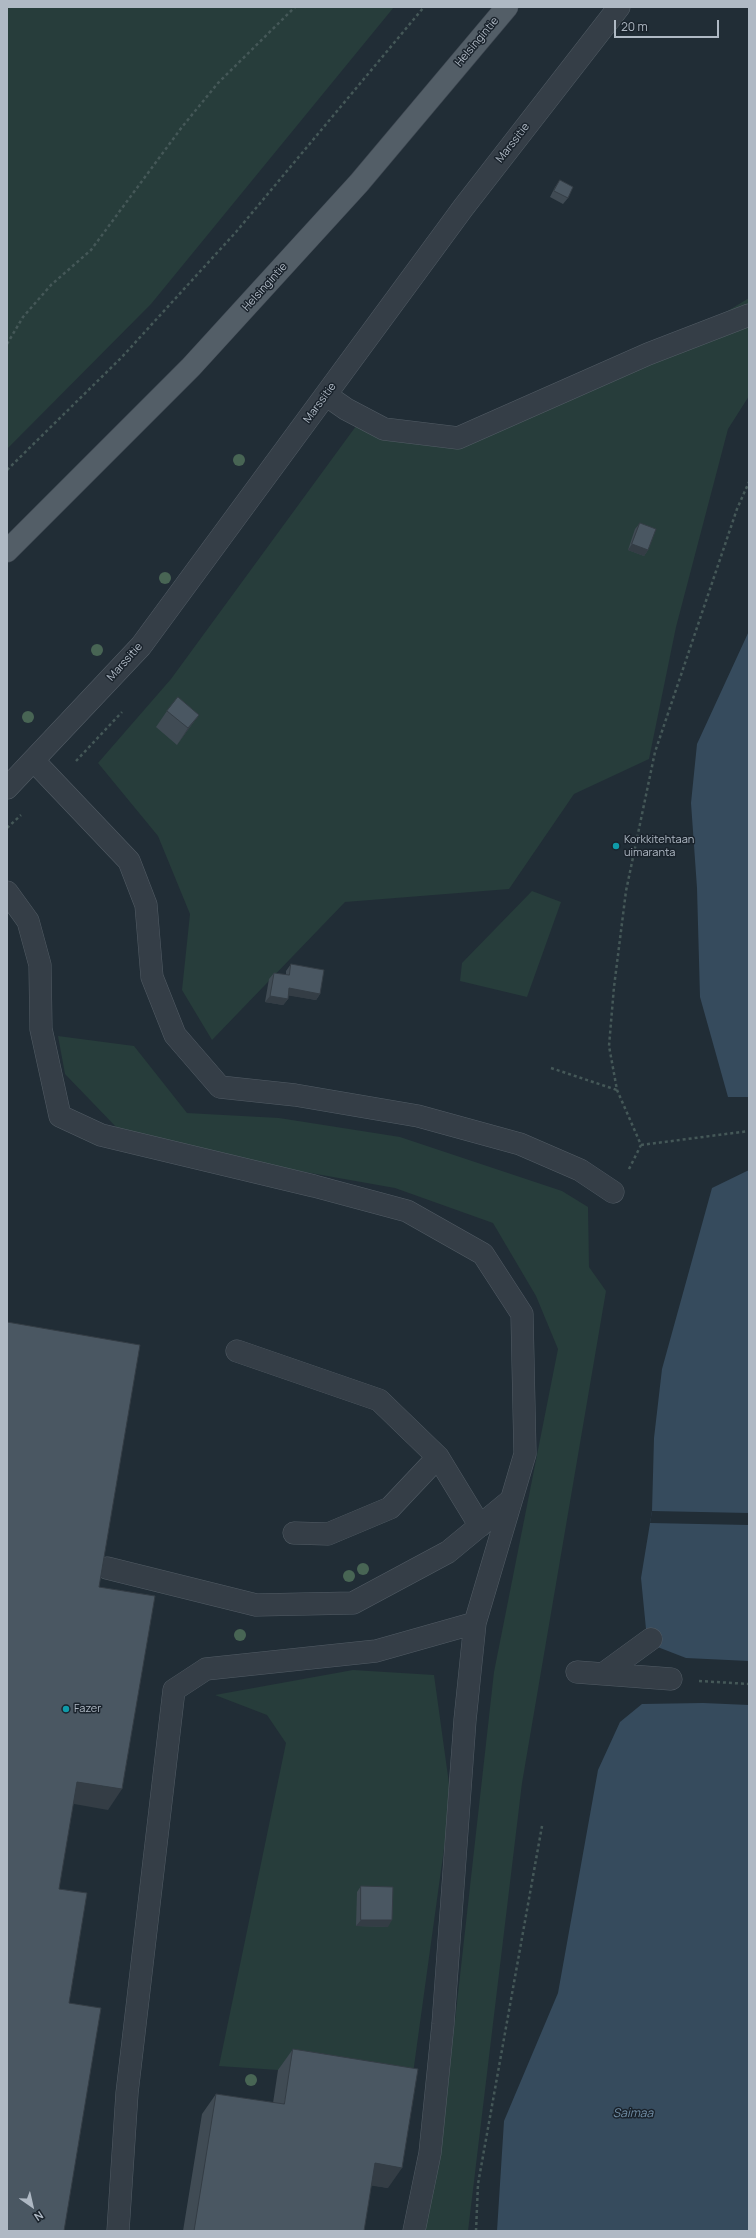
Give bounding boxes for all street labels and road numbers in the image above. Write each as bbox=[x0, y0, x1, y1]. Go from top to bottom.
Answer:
street label: Helsingintie bbox=[453, 15, 501, 69]
street label: Marssitie bbox=[493, 121, 533, 165]
street label: Helsingintie bbox=[240, 260, 290, 314]
street label: Marssitie bbox=[301, 380, 339, 426]
street label: Marssitie bbox=[104, 640, 146, 684]

